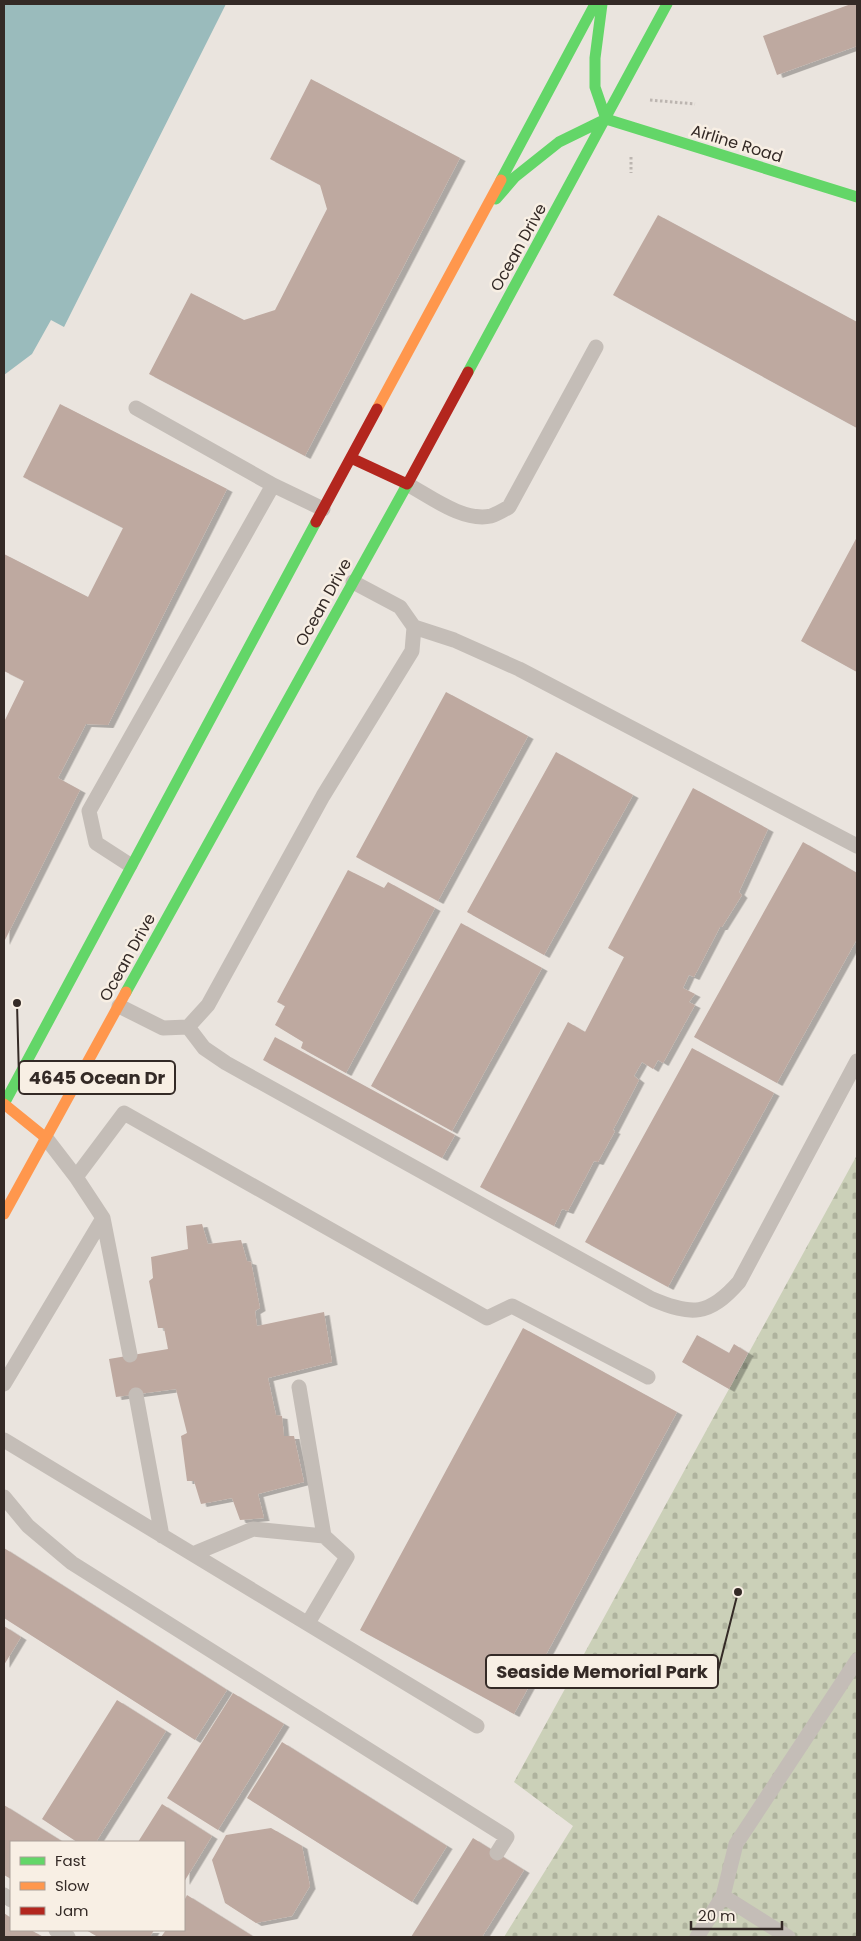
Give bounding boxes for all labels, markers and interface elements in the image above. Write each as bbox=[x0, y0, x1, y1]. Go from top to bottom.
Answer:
street label: Airline Road bbox=[688, 119, 785, 168]
street label: Ocean Drive bbox=[485, 199, 552, 296]
street label: Ocean Drive bbox=[290, 554, 357, 651]
street label: Ocean Drive bbox=[94, 909, 161, 1006]
callout: 4645 Ocean Dr bbox=[19, 1061, 175, 1094]
text: 4645 Ocean Dr bbox=[29, 1065, 166, 1090]
callout: Seaside Memorial Park bbox=[486, 1655, 718, 1688]
text: Seaside Memorial Park bbox=[496, 1659, 709, 1684]
legend bbox=[10, 1841, 185, 1931]
text: Fast bbox=[55, 1850, 86, 1871]
text: Slow bbox=[55, 1875, 90, 1896]
scale bar bbox=[691, 1898, 782, 1930]
text: Jam bbox=[55, 1900, 89, 1921]
text: 20 m bbox=[698, 1905, 736, 1926]

